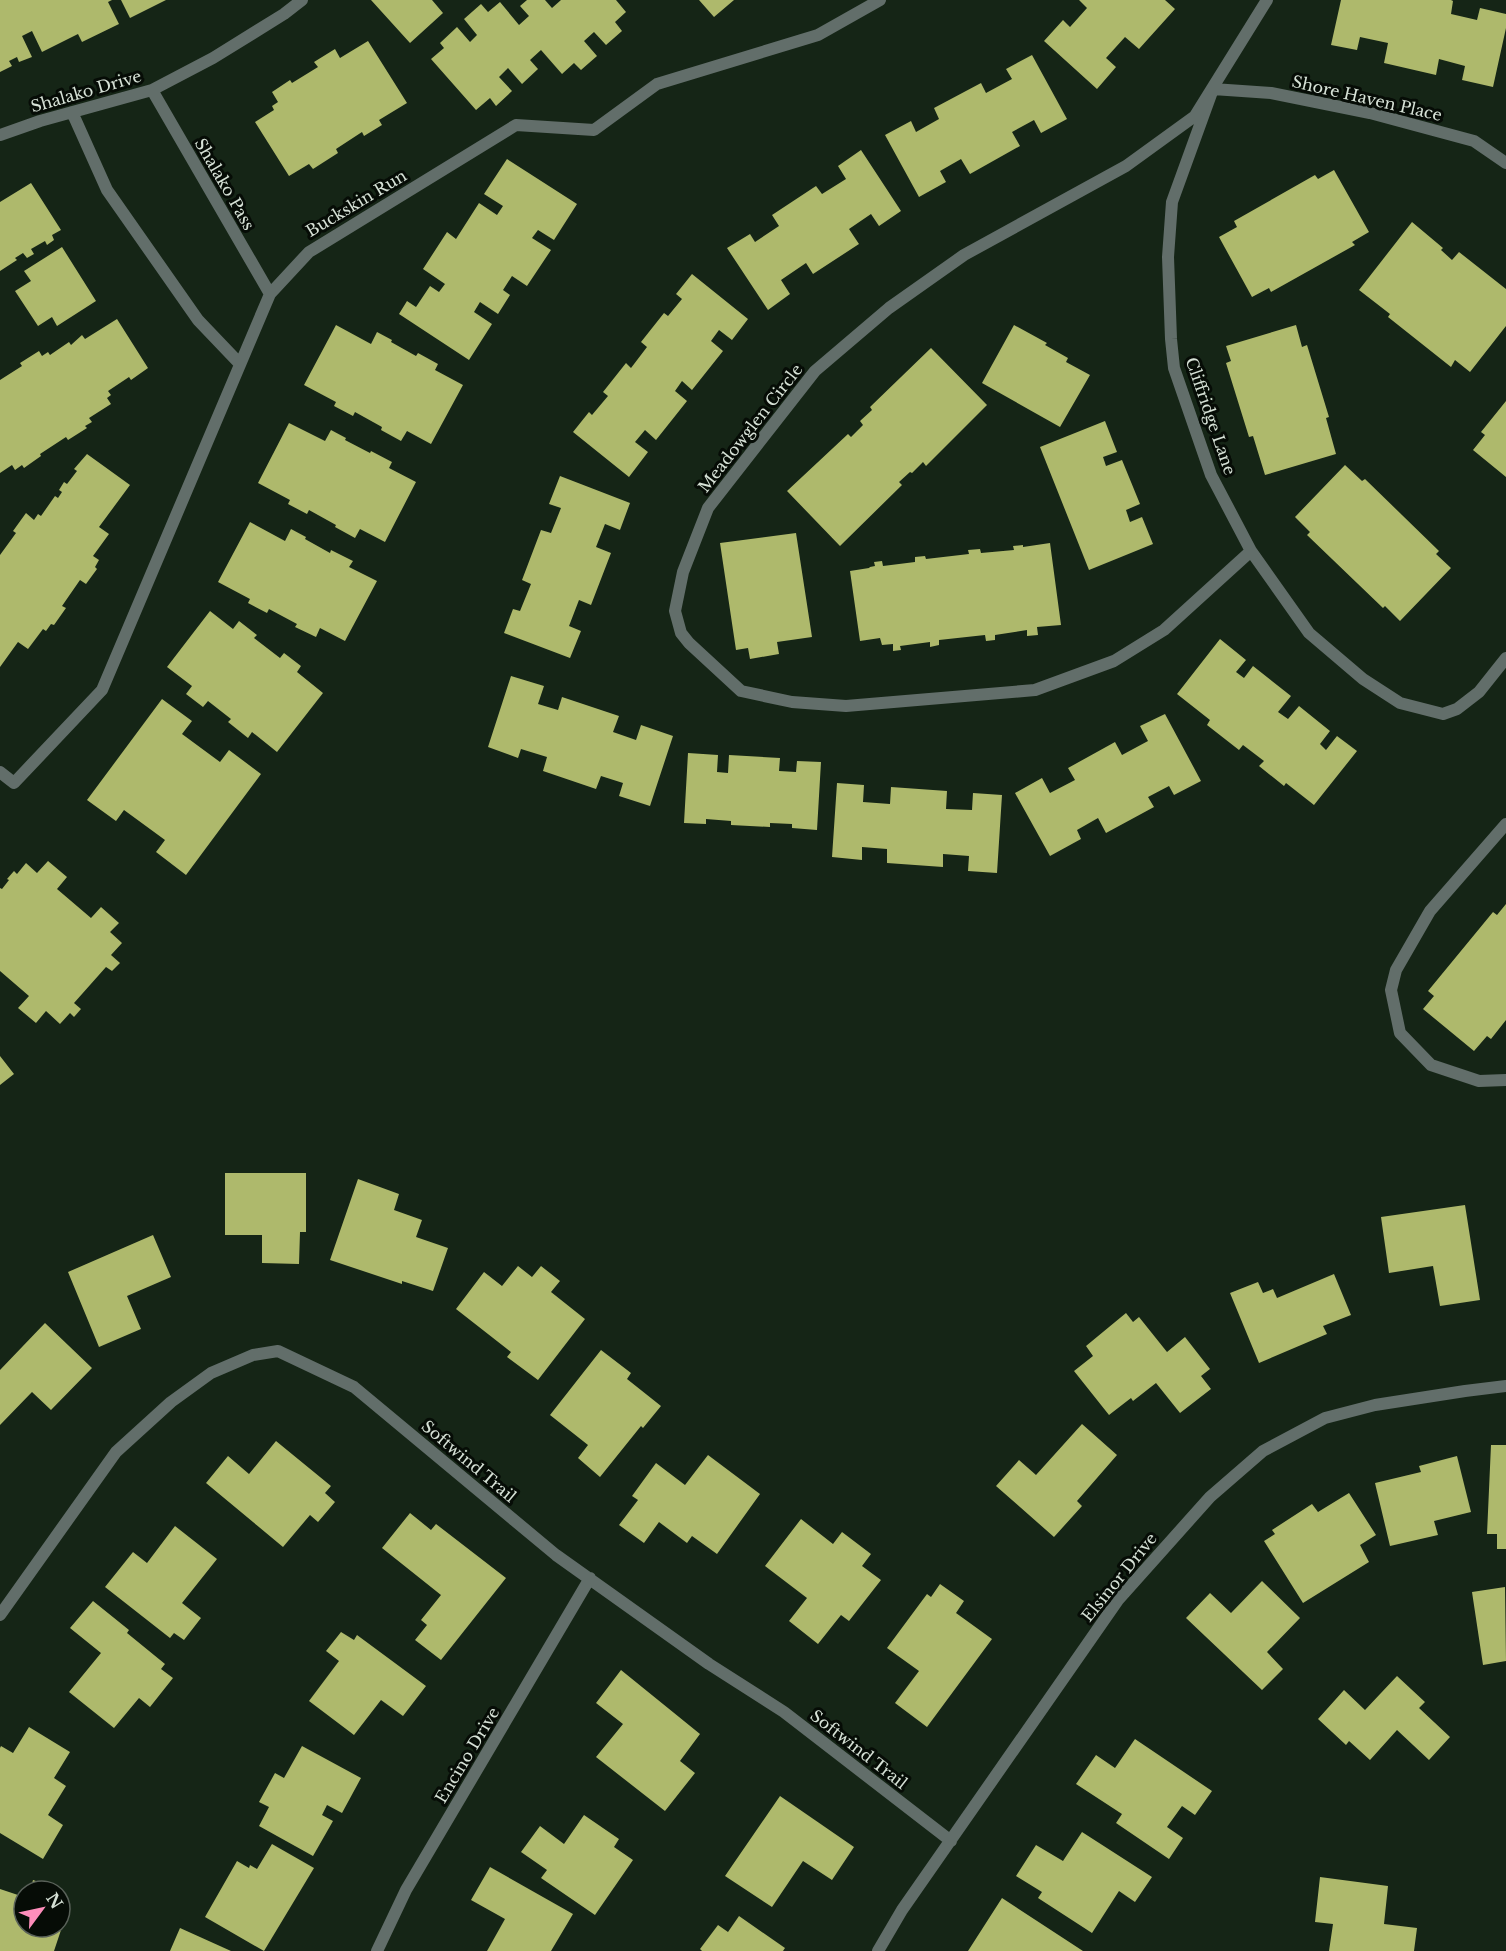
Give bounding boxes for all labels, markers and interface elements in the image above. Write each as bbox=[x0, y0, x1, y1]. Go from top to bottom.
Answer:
street label: Shalako Drive bbox=[28, 66, 144, 116]
street label: Shore Haven Place bbox=[1290, 71, 1444, 125]
street label: Shalako Pass bbox=[191, 134, 259, 234]
street label: Buckskin Run bbox=[302, 165, 410, 241]
street label: Cliffridge Lane bbox=[1182, 355, 1240, 477]
street label: Meadowglen Circle bbox=[694, 360, 806, 496]
street label: Softwind Trail bbox=[418, 1416, 520, 1506]
street label: Elsinor Drive bbox=[1077, 1529, 1161, 1625]
street label: Encino Drive bbox=[430, 1703, 504, 1807]
street label: Softwind Trail bbox=[807, 1705, 911, 1793]
north arrow bbox=[12, 1879, 72, 1939]
text: N bbox=[42, 1889, 67, 1913]

